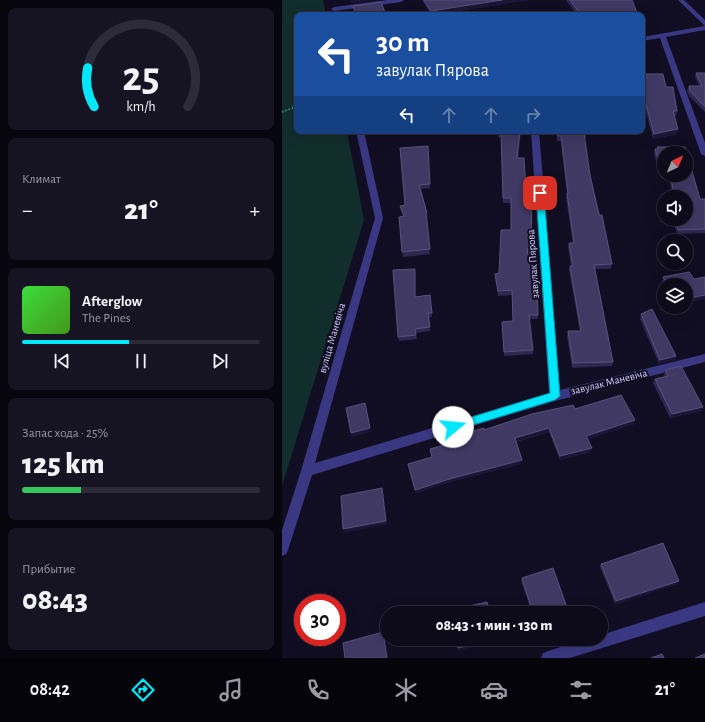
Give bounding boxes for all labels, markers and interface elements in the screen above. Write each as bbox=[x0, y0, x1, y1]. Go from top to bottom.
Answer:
icon: left bbox=[310, 28, 362, 80]
text: 30 m bbox=[376, 29, 429, 57]
text: 25 bbox=[122, 57, 160, 98]
text: завулак Пярова bbox=[376, 62, 489, 80]
text: km/h bbox=[126, 100, 156, 114]
icon: left bbox=[396, 104, 418, 126]
icon: ahead bbox=[438, 104, 460, 126]
icon: ahead bbox=[480, 104, 502, 126]
icon: right bbox=[522, 104, 544, 126]
north arrow bbox=[657, 146, 693, 182]
map controls bbox=[657, 146, 693, 314]
text: Климат bbox=[22, 173, 61, 186]
pin bbox=[523, 176, 557, 210]
icon: arrive bbox=[529, 182, 551, 204]
button: sound bbox=[657, 190, 693, 226]
text: 21° bbox=[124, 195, 158, 225]
text: − bbox=[22, 199, 33, 221]
text: + bbox=[249, 199, 260, 221]
street label: завулак Пярова bbox=[525, 229, 541, 299]
button: search bbox=[657, 234, 693, 270]
button: layers bbox=[657, 278, 693, 314]
text: Afterglow bbox=[82, 294, 142, 309]
street label: вуліца Маневіча bbox=[317, 302, 347, 374]
text: The Pines bbox=[82, 312, 131, 325]
icon: previous bbox=[51, 350, 73, 372]
icon: pause bbox=[130, 350, 152, 372]
icon: next bbox=[209, 350, 231, 372]
street label: завулак Маневіча bbox=[570, 367, 648, 397]
position arrow bbox=[432, 406, 474, 448]
text: Запас хода · 25% bbox=[22, 427, 108, 440]
text: 125 km bbox=[22, 449, 105, 479]
text: Прибытие bbox=[22, 563, 76, 576]
text: 08:43 bbox=[22, 585, 88, 615]
speed limit sign: 30 bbox=[294, 594, 346, 646]
text: 08:43 · 1 мин · 130 m bbox=[436, 618, 552, 633]
icon: directions bbox=[129, 676, 157, 704]
icon: music bbox=[217, 676, 245, 704]
icon: phone bbox=[304, 676, 332, 704]
icon: climate bbox=[392, 676, 420, 704]
icon: car bbox=[480, 676, 508, 704]
icon: filters bbox=[567, 676, 595, 704]
text: 08:42 bbox=[30, 681, 70, 699]
text: 21° bbox=[655, 681, 675, 699]

